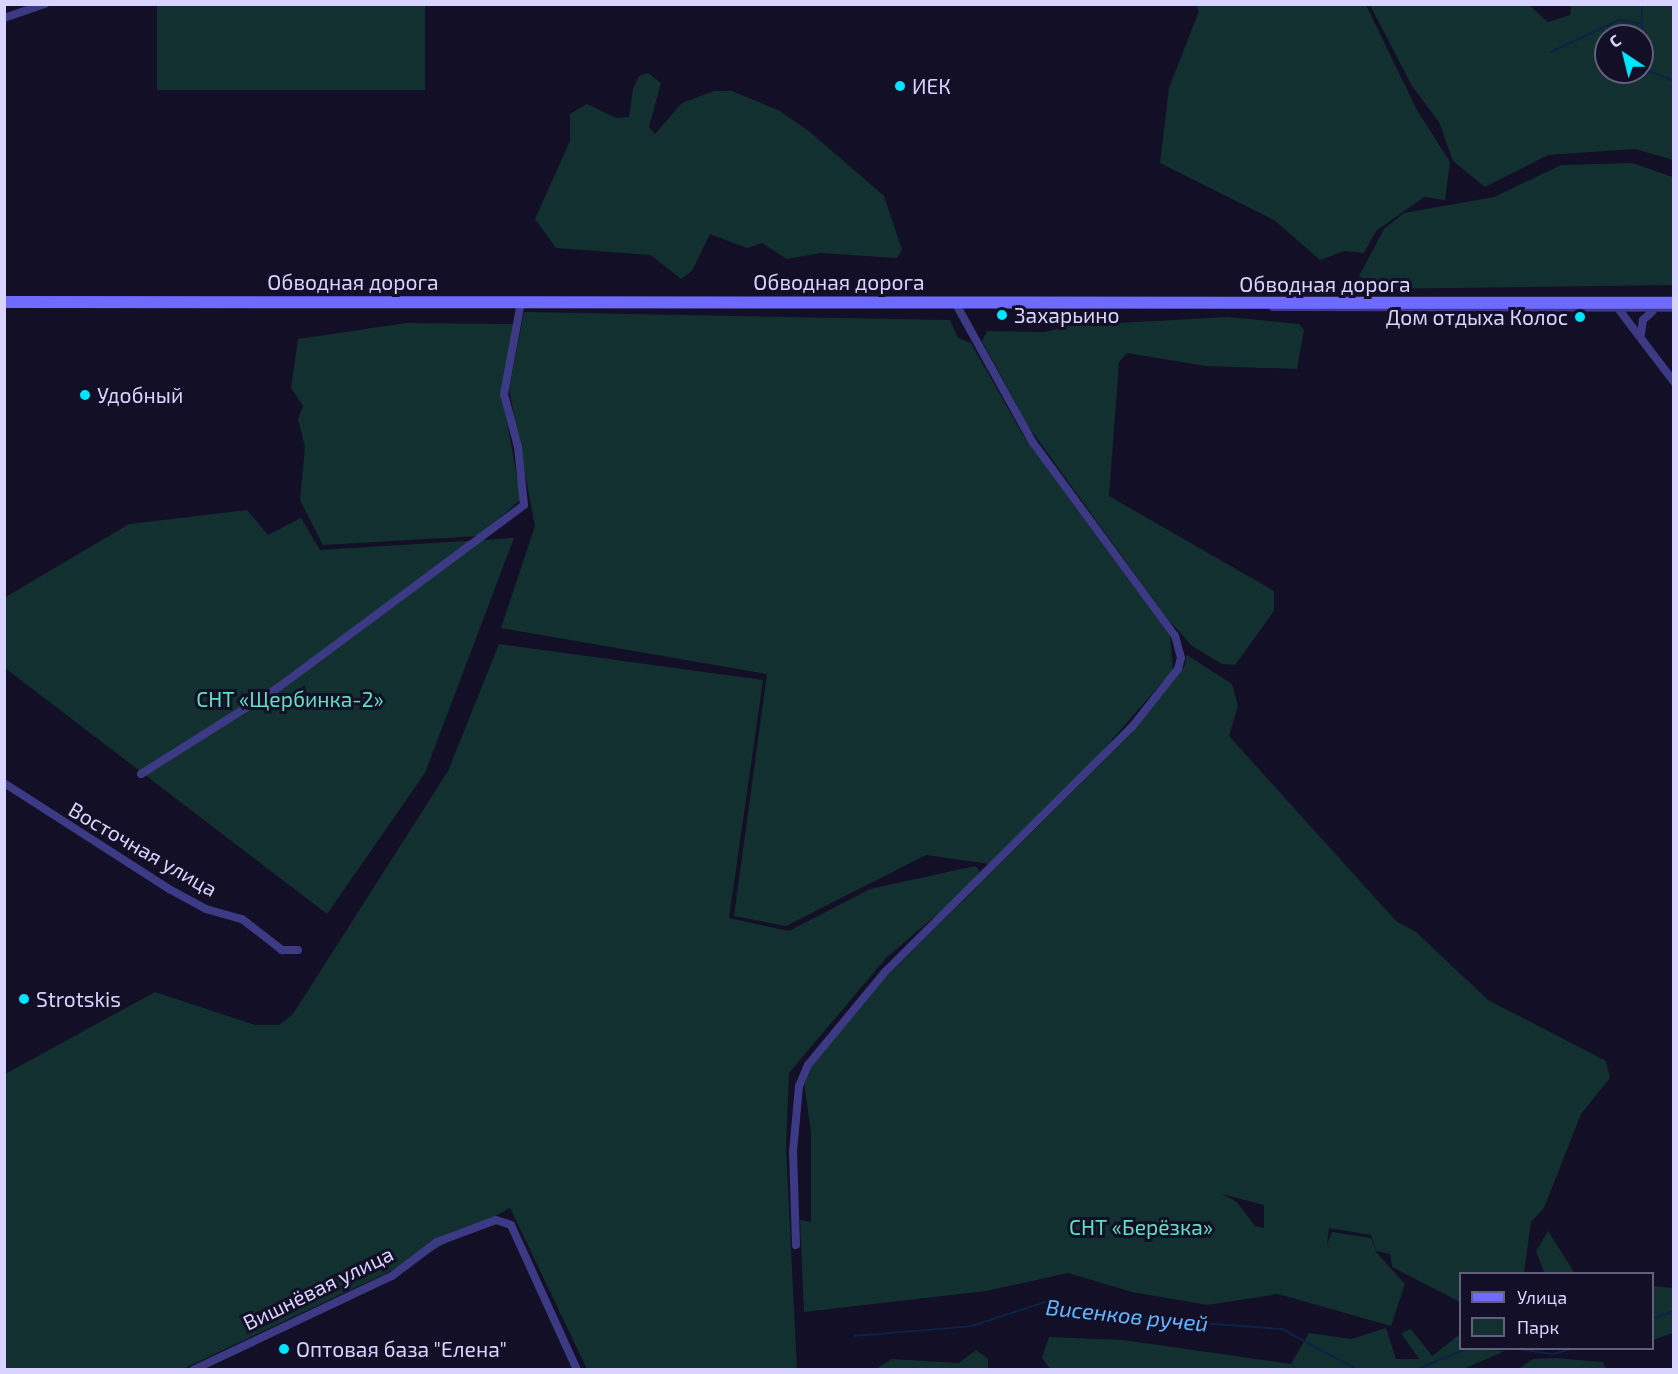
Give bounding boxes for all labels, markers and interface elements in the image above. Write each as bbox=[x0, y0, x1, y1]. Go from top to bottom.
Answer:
north arrow bbox=[1594, 24, 1654, 84]
text: С bbox=[1605, 30, 1624, 51]
place label: ИЕК bbox=[912, 73, 951, 99]
marker: ИЕК bbox=[893, 79, 907, 93]
street label: Обводная дорога bbox=[267, 269, 439, 295]
street label: Обводная дорога bbox=[753, 269, 925, 295]
street label: Обводная дорога bbox=[1239, 271, 1411, 297]
place label: Захарьино bbox=[1014, 302, 1120, 328]
place label: Дом отдыха Колос bbox=[1386, 304, 1568, 330]
marker: Захарьино bbox=[995, 308, 1009, 322]
marker: Дом отдыха Колос bbox=[1573, 310, 1587, 324]
place label: Удобный bbox=[97, 382, 183, 408]
marker: Удобный bbox=[78, 388, 92, 402]
park label: СНТ «Щербинка-2» bbox=[196, 686, 384, 712]
street label: Восточная улица bbox=[64, 796, 222, 902]
place label: Strotskis bbox=[36, 986, 121, 1012]
marker: Strotskis bbox=[17, 992, 31, 1006]
park label: СНТ «Берёзка» bbox=[1069, 1214, 1213, 1240]
street label: Вишнёвая улица bbox=[239, 1241, 397, 1335]
legend bbox=[1459, 1272, 1654, 1350]
text: Улица bbox=[1517, 1286, 1567, 1308]
water label: Висенков ручей bbox=[1045, 1293, 1209, 1337]
text: Парк bbox=[1517, 1316, 1559, 1338]
place label: Оптовая база "Елена" bbox=[296, 1336, 507, 1362]
marker: Оптовая база "Елена" bbox=[277, 1342, 291, 1356]

